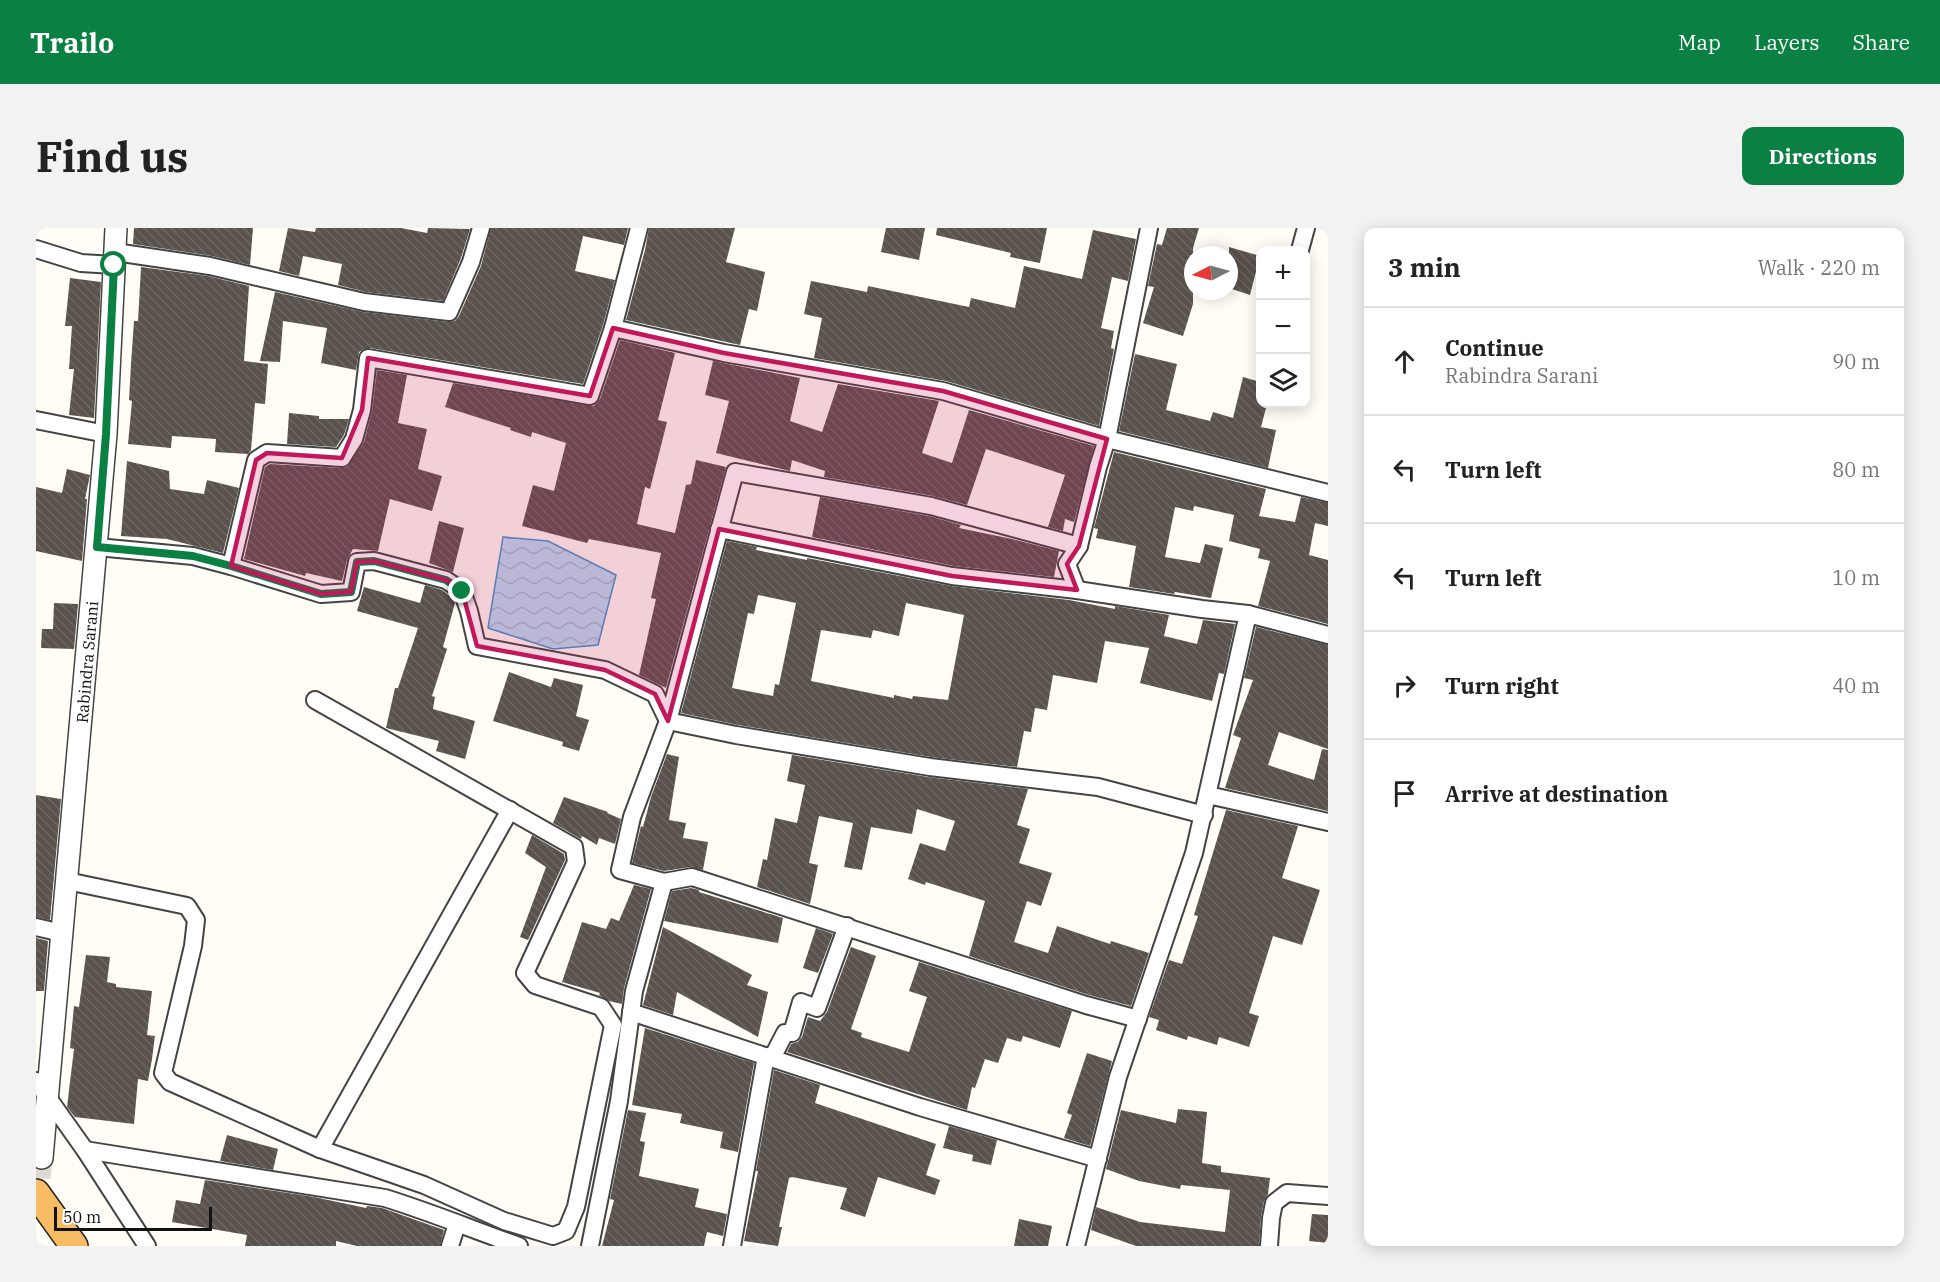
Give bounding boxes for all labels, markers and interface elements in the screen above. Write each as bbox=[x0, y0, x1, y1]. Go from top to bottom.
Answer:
text: Trailo bbox=[30, 24, 114, 61]
text: Map bbox=[1678, 28, 1721, 56]
text: Layers bbox=[1754, 28, 1820, 56]
text: Share bbox=[1853, 28, 1910, 56]
button: Directions bbox=[1742, 127, 1904, 185]
text: Find us bbox=[36, 129, 188, 184]
north arrow bbox=[1184, 246, 1238, 300]
map controls bbox=[1256, 246, 1310, 408]
button: + bbox=[1256, 246, 1310, 300]
text: 3 min bbox=[1388, 250, 1461, 284]
route start bbox=[100, 251, 126, 277]
text: Walk · 220 m bbox=[1758, 254, 1880, 281]
button: − bbox=[1256, 300, 1310, 354]
text: Continue bbox=[1445, 333, 1544, 362]
icon: ahead bbox=[1388, 345, 1421, 378]
text: 90 m bbox=[1832, 348, 1880, 375]
button: layers bbox=[1256, 354, 1310, 408]
text: Rabindra Sarani bbox=[1445, 362, 1598, 389]
icon: left bbox=[1388, 453, 1421, 486]
text: Turn left bbox=[1445, 455, 1541, 484]
text: 80 m bbox=[1832, 456, 1880, 483]
icon: left bbox=[1388, 561, 1421, 594]
text: Turn left bbox=[1445, 563, 1541, 592]
text: 10 m bbox=[1832, 564, 1880, 591]
route end bbox=[448, 577, 474, 603]
street label: Rabindra Sarani bbox=[72, 600, 102, 724]
icon: right bbox=[1388, 669, 1421, 702]
text: Turn right bbox=[1445, 671, 1559, 700]
text: 40 m bbox=[1832, 672, 1880, 699]
icon: arrive bbox=[1388, 777, 1421, 810]
text: Arrive at destination bbox=[1445, 779, 1668, 808]
scale bar bbox=[54, 1204, 212, 1232]
text: 50 m bbox=[63, 1207, 101, 1227]

